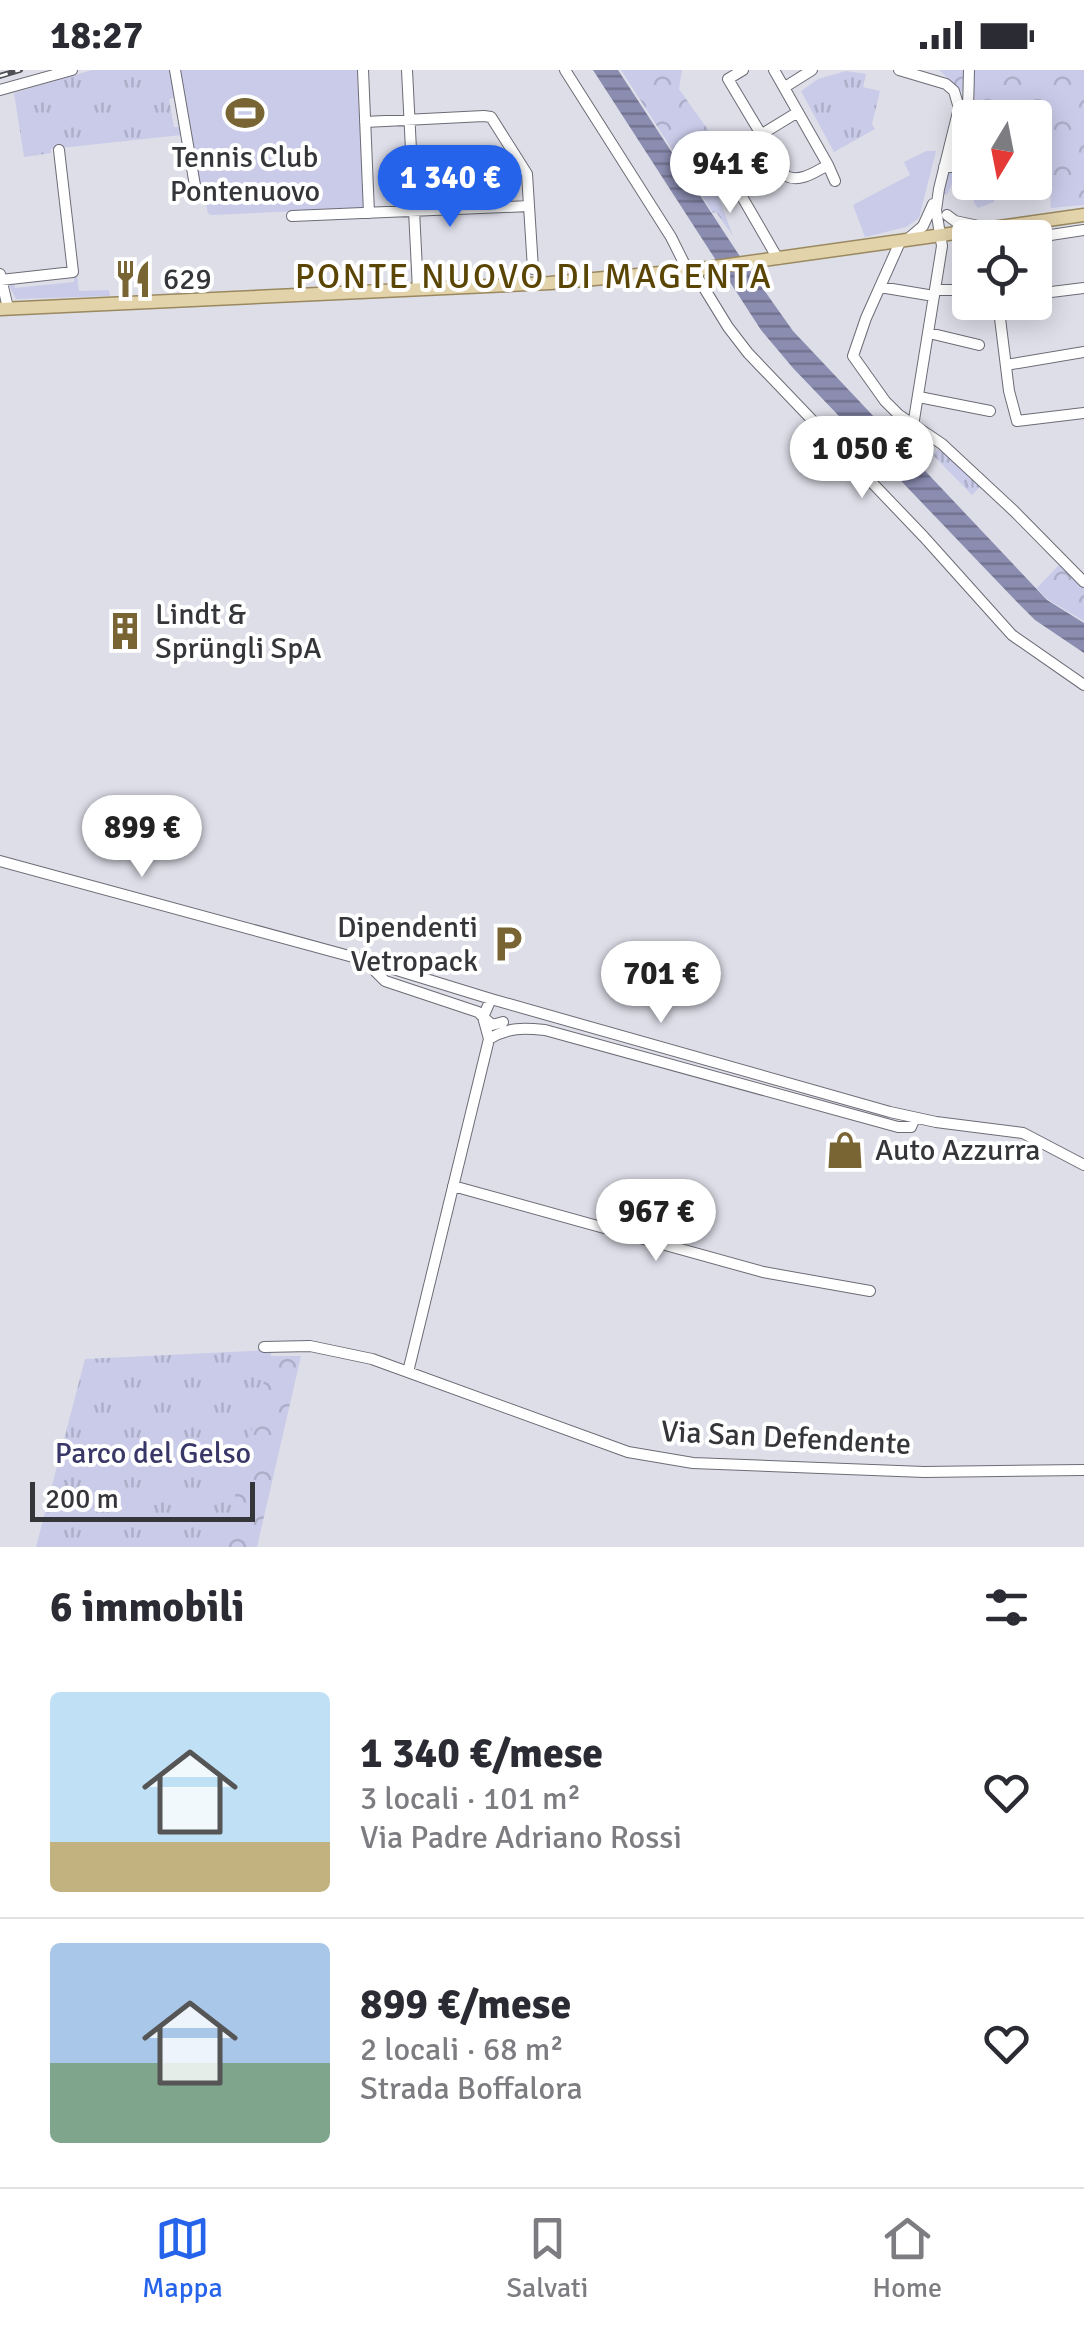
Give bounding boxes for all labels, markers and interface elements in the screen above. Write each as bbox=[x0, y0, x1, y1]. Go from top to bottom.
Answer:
text: 18:27 bbox=[50, 12, 143, 59]
sports icon: Tennis Club Pontenuovo bbox=[224, 92, 266, 134]
north arrow bbox=[952, 100, 1052, 200]
map controls bbox=[952, 100, 1052, 320]
pin: 941 € bbox=[660, 131, 800, 216]
place label: Tennis Club Pontenuovo bbox=[170, 139, 320, 210]
text: 941 € bbox=[692, 144, 768, 183]
pin: 1 340 € bbox=[358, 145, 542, 230]
text: 1 340 € bbox=[400, 158, 500, 197]
button: locate bbox=[952, 220, 1052, 320]
district label: PONTE NUOVO DI MAGENTA bbox=[295, 255, 773, 298]
restaurant icon: 629 bbox=[112, 258, 154, 300]
place label: 629 bbox=[163, 261, 212, 298]
pin: 1 050 € bbox=[770, 416, 954, 501]
text: 1 050 € bbox=[812, 429, 912, 468]
place label: Lindt & Sprüngli SpA bbox=[155, 596, 322, 667]
building icon: Lindt & Sprüngli SpA bbox=[104, 610, 146, 652]
pin: 899 € bbox=[72, 795, 212, 880]
text: 899 € bbox=[104, 808, 180, 847]
place label: Dipendenti Vetropack bbox=[337, 909, 478, 980]
parking icon: Dipendenti Vetropack bbox=[487, 923, 529, 965]
pin: 701 € bbox=[591, 941, 731, 1026]
text: 701 € bbox=[623, 954, 699, 993]
shop icon: Auto Azzurra bbox=[824, 1129, 866, 1171]
place label: Auto Azzurra bbox=[875, 1132, 1040, 1169]
pin: 967 € bbox=[586, 1179, 726, 1264]
text: 967 € bbox=[618, 1192, 694, 1231]
street label: Via San Defendente bbox=[660, 1413, 912, 1463]
park label: Parco del Gelso bbox=[55, 1435, 251, 1472]
scale bar bbox=[30, 1477, 255, 1522]
text: 200 m bbox=[45, 1482, 119, 1516]
icon: filters bbox=[979, 1580, 1034, 1635]
text: 6 immobili bbox=[50, 1582, 244, 1633]
text: 1 340 €/mese bbox=[360, 1728, 603, 1779]
icon: home bbox=[130, 1732, 250, 1852]
icon: heart bbox=[979, 1765, 1034, 1820]
text: 3 locali · 101 m² bbox=[360, 1779, 581, 1818]
text: Via Padre Adriano Rossi bbox=[360, 1818, 682, 1857]
text: 899 €/mese bbox=[360, 1979, 571, 2030]
icon: home bbox=[130, 1983, 250, 2103]
icon: heart bbox=[979, 2016, 1034, 2071]
text: 2 locali · 68 m² bbox=[360, 2030, 564, 2069]
text: Strada Boffalora bbox=[360, 2069, 583, 2108]
tab: Mappa bbox=[142, 2211, 223, 2305]
tab: Salvati bbox=[507, 2211, 588, 2305]
tab: Home bbox=[872, 2211, 942, 2305]

